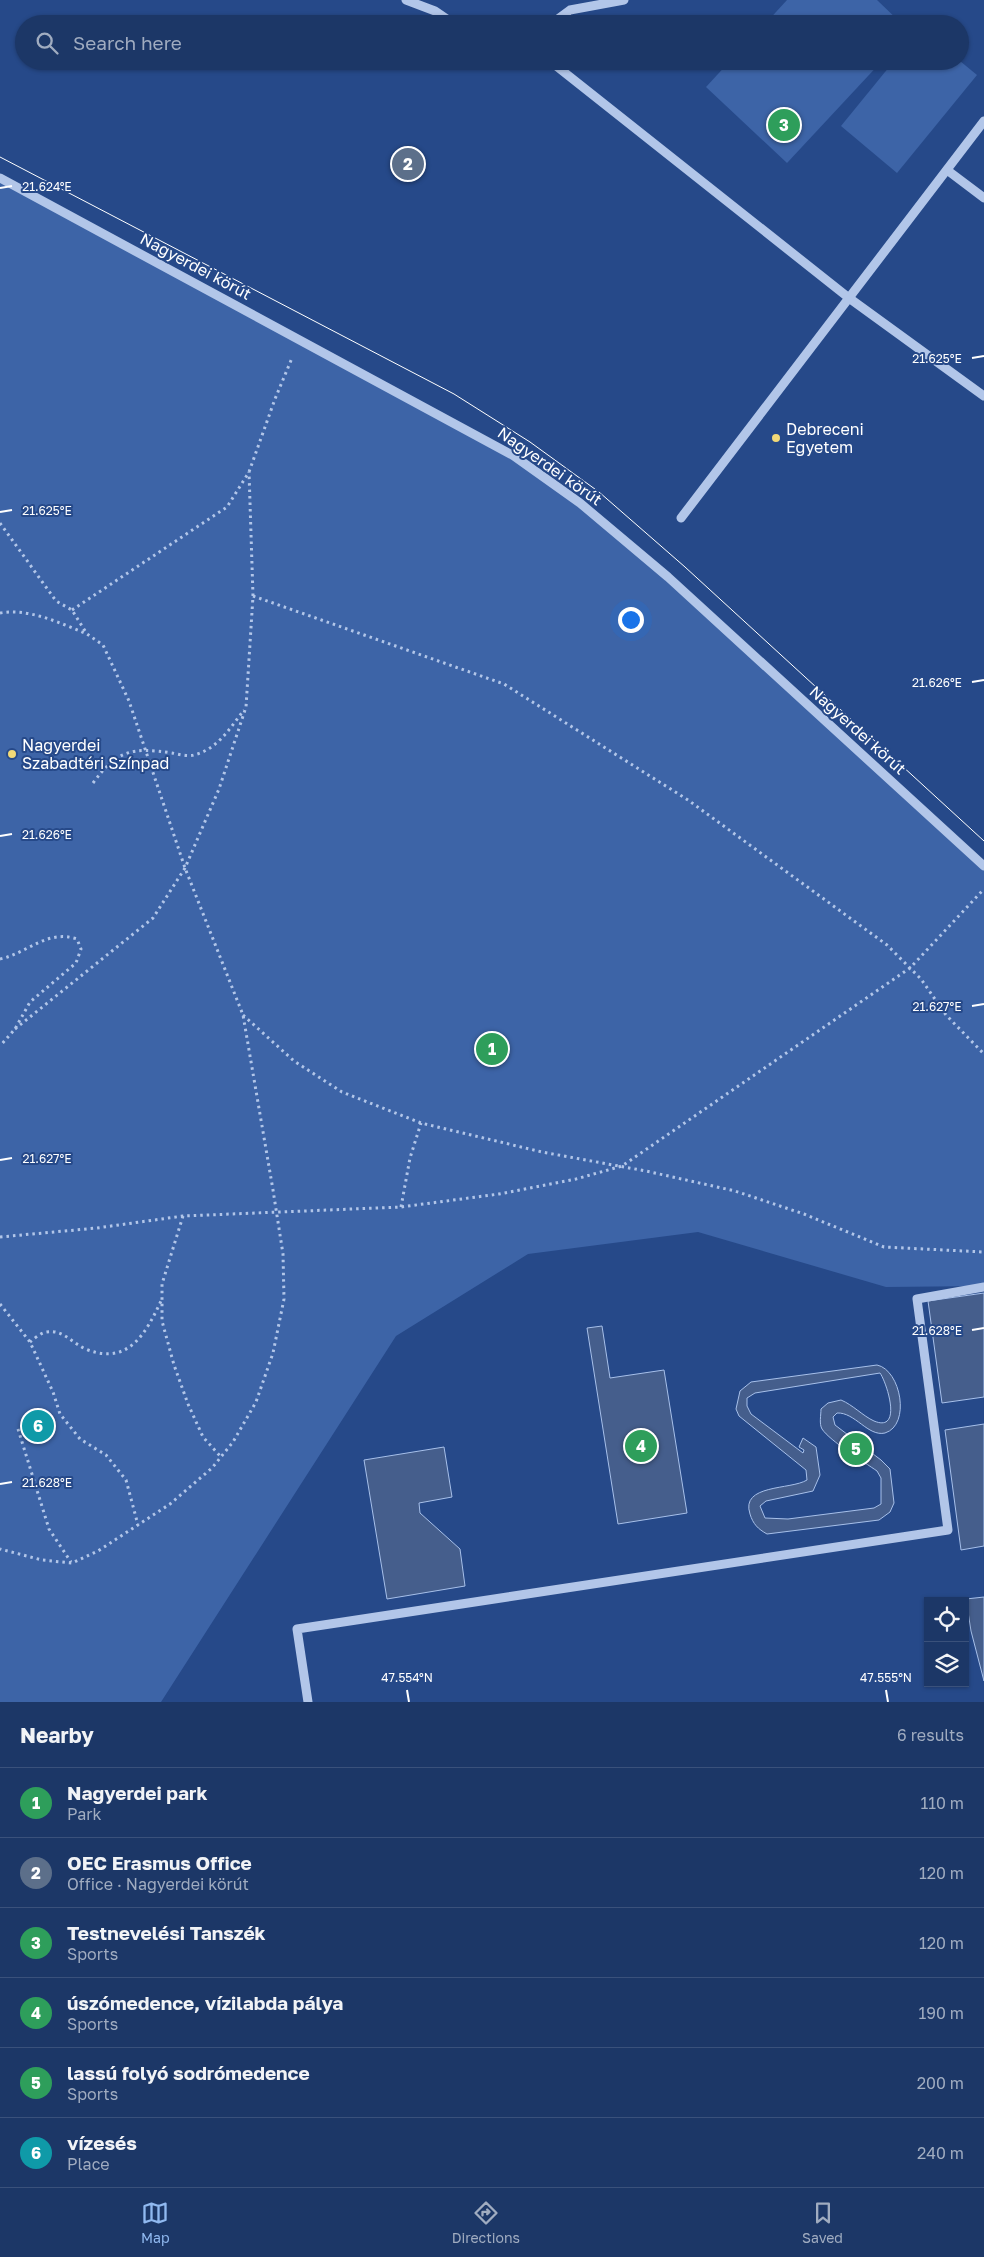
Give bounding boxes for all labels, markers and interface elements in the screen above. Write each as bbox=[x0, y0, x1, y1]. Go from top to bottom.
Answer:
search box bbox=[15, 15, 969, 70]
icon: search bbox=[33, 29, 61, 57]
text: Search here bbox=[73, 31, 182, 54]
pin: 3 bbox=[768, 106, 800, 144]
pin: 2 bbox=[392, 145, 424, 183]
text: 21.624°E bbox=[22, 179, 72, 194]
street label: Nagyerdei körút bbox=[137, 228, 255, 304]
text: 21.625°E bbox=[912, 351, 962, 366]
place label: Debreceni Egyetem bbox=[786, 419, 864, 457]
street label: Nagyerdei körút bbox=[494, 423, 606, 509]
marker: Debreceni Egyetem bbox=[770, 432, 782, 444]
text: 21.625°E bbox=[22, 503, 72, 518]
your location bbox=[618, 607, 644, 633]
text: 21.626°E bbox=[912, 675, 962, 690]
street label: Nagyerdei körút bbox=[806, 681, 910, 779]
place label: Nagyerdei Szabadtéri Színpad bbox=[22, 735, 169, 773]
marker: Nagyerdei Szabadtéri Színpad bbox=[6, 748, 18, 760]
text: 21.626°E bbox=[22, 827, 72, 842]
text: 21.627°E bbox=[913, 999, 961, 1014]
pin: 1 bbox=[476, 1030, 508, 1068]
text: 21.627°E bbox=[23, 1151, 71, 1166]
text: 21.628°E bbox=[912, 1323, 962, 1338]
pin: 6 bbox=[22, 1407, 54, 1445]
pin: 4 bbox=[625, 1427, 657, 1465]
pin: 5 bbox=[840, 1430, 872, 1468]
text: 21.628°E bbox=[22, 1475, 72, 1490]
map controls bbox=[924, 1597, 969, 1687]
button: locate bbox=[924, 1597, 969, 1642]
button: layers bbox=[924, 1642, 969, 1687]
text: 47.554°N bbox=[381, 1670, 433, 1685]
text: 47.555°N bbox=[860, 1670, 912, 1685]
text: Nearby bbox=[20, 1722, 94, 1748]
text: 6 results bbox=[897, 1725, 964, 1745]
text: Nagyerdei park bbox=[67, 1781, 208, 1804]
text: 1 bbox=[32, 1793, 40, 1813]
text: 110 m bbox=[920, 1793, 964, 1813]
text: Park bbox=[67, 1804, 102, 1824]
text: OEC Erasmus Office bbox=[67, 1851, 252, 1874]
text: 2 bbox=[31, 1863, 41, 1883]
text: 120 m bbox=[919, 1863, 964, 1883]
text: Office · Nagyerdei körút bbox=[67, 1874, 249, 1894]
text: Testnevelési Tanszék bbox=[67, 1921, 266, 1944]
text: 3 bbox=[31, 1933, 41, 1953]
text: 120 m bbox=[919, 1933, 964, 1953]
text: Sports bbox=[67, 1944, 118, 1964]
text: úszómedence, vízilabda pálya bbox=[67, 1991, 343, 2014]
text: 4 bbox=[31, 2003, 41, 2023]
text: 190 m bbox=[918, 2003, 964, 2023]
text: Sports bbox=[67, 2014, 118, 2034]
text: lassú folyó sodrómedence bbox=[67, 2061, 310, 2084]
text: 5 bbox=[31, 2073, 41, 2093]
text: 200 m bbox=[917, 2073, 964, 2093]
text: Sports bbox=[67, 2084, 118, 2104]
text: vízesés bbox=[67, 2131, 137, 2154]
text: 6 bbox=[31, 2143, 41, 2163]
text: 240 m bbox=[917, 2143, 964, 2163]
text: Place bbox=[67, 2154, 110, 2174]
tab: Map bbox=[141, 2199, 170, 2246]
tab: Directions bbox=[452, 2199, 520, 2246]
tab: Saved bbox=[802, 2199, 843, 2246]

